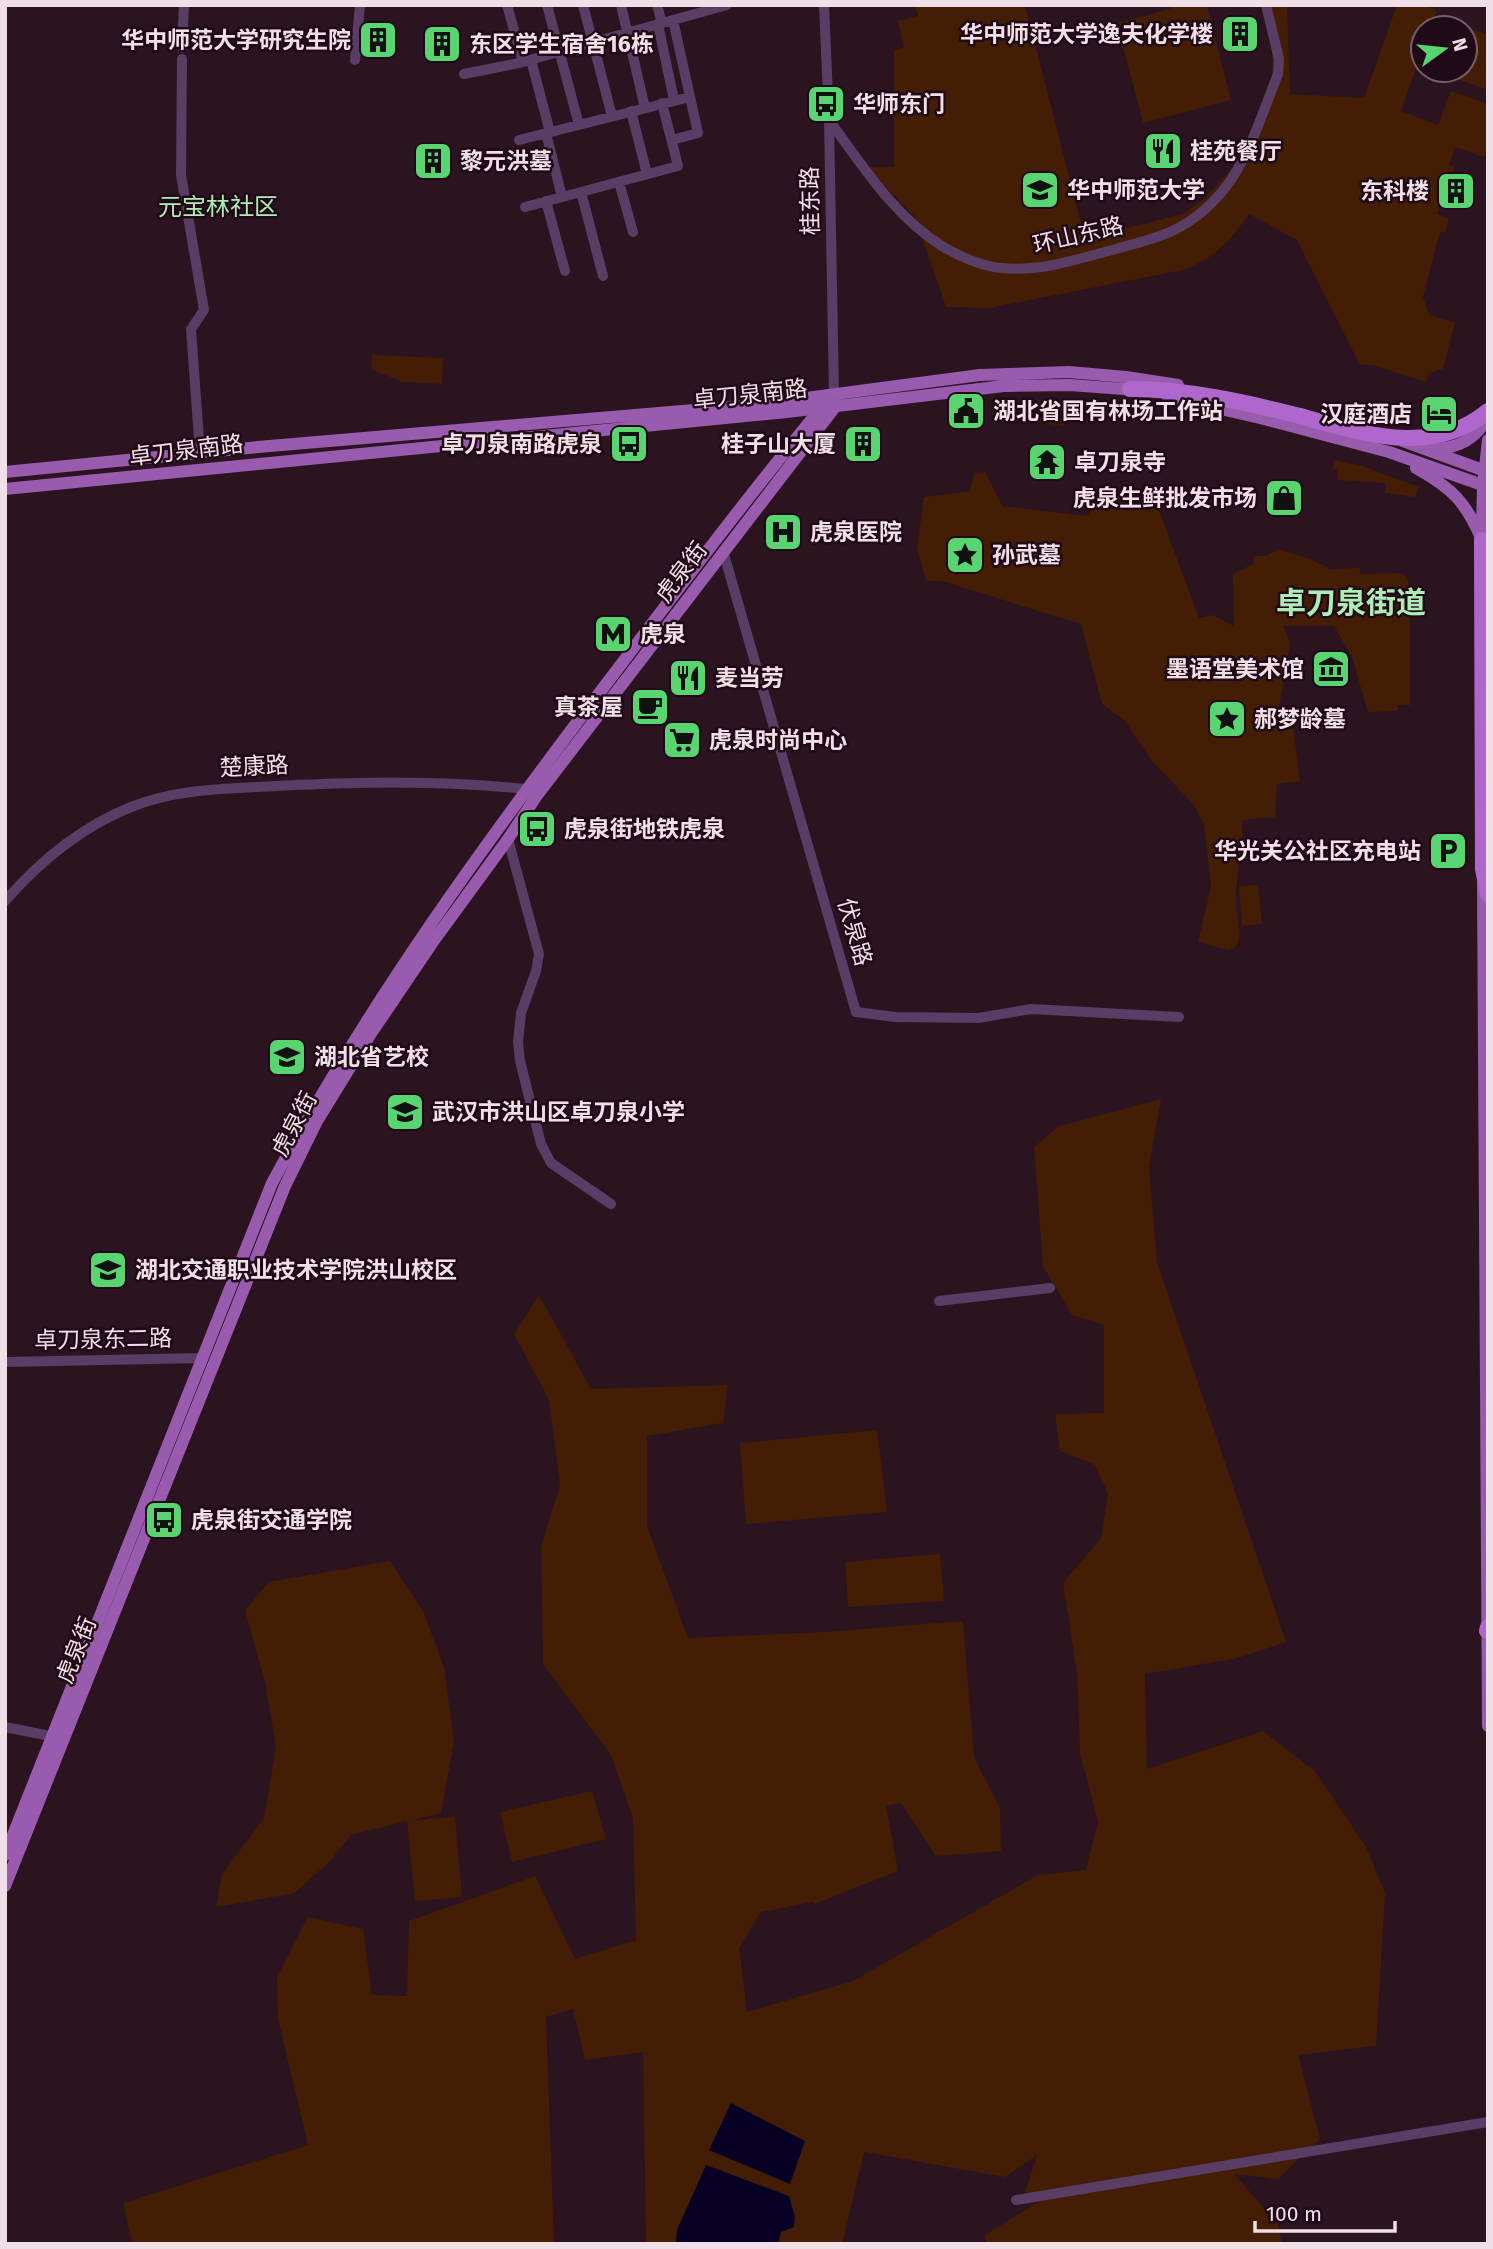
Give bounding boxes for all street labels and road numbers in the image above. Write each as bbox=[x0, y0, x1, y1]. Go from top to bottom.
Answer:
street label: 桂东路 bbox=[795, 166, 825, 236]
street label: 环山东路 bbox=[1030, 211, 1126, 259]
street label: 卓刀泉南路 bbox=[691, 374, 809, 414]
street label: 卓刀泉南路 bbox=[127, 429, 245, 471]
street label: 虎泉街 bbox=[649, 536, 713, 608]
street label: 楚康路 bbox=[219, 750, 289, 782]
street label: 伏泉路 bbox=[832, 895, 878, 969]
street label: 虎泉街 bbox=[265, 1087, 323, 1161]
street label: 卓刀泉东二路 bbox=[34, 1324, 172, 1354]
street label: 虎泉街 bbox=[50, 1613, 102, 1687]

